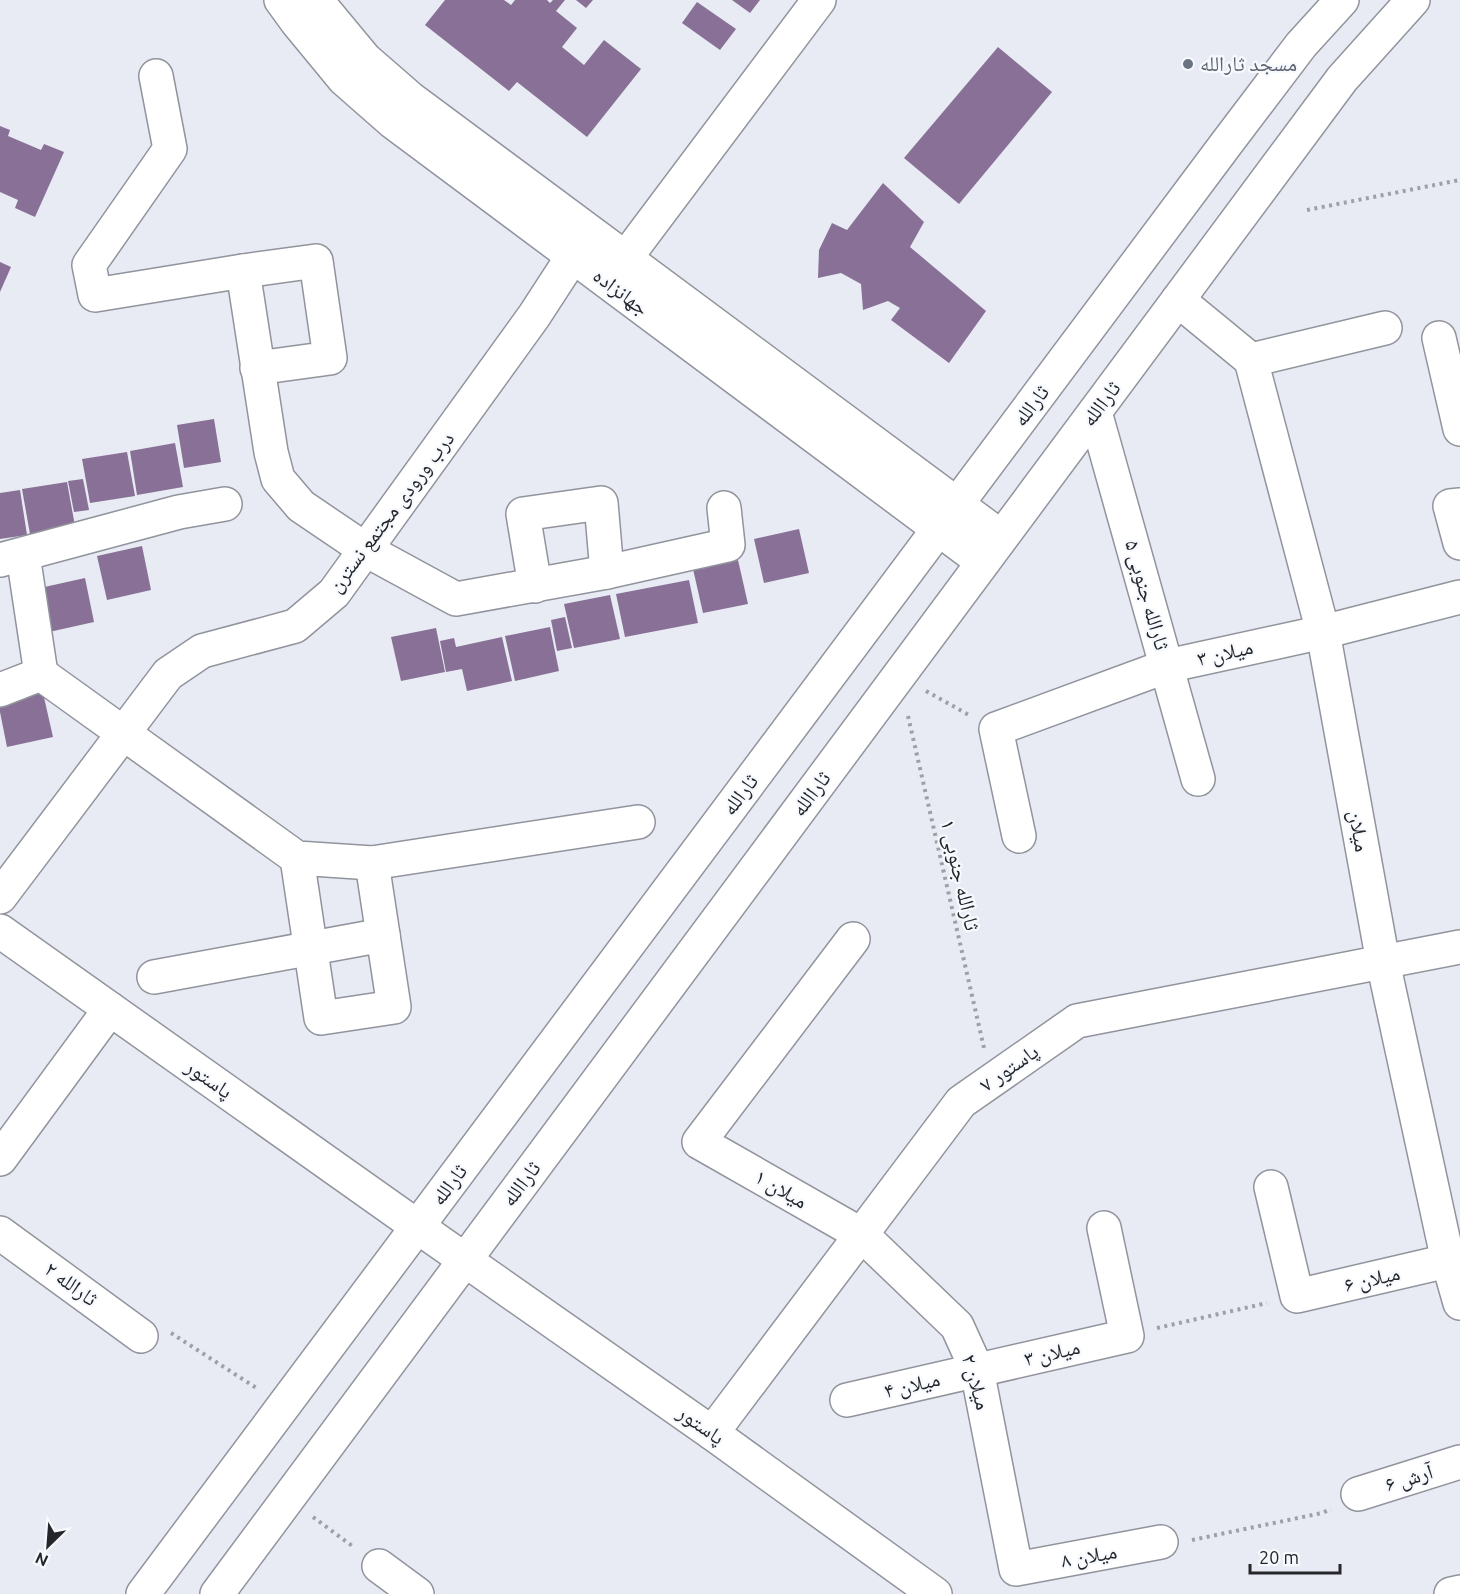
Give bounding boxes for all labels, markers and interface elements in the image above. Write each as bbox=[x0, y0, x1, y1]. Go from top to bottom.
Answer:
place label: مسجد ثارالله bbox=[1200, 51, 1297, 75]
marker: مسجد ثارالله bbox=[1181, 57, 1195, 71]
street label: جهانزاده bbox=[589, 263, 654, 321]
street label: ثاراالله bbox=[1076, 376, 1125, 430]
street label: ثارالله bbox=[1007, 380, 1053, 430]
street label: درب ورودی مجتمع نسترن bbox=[322, 426, 460, 598]
street label: ثارالله جنوبی ۵ bbox=[1119, 537, 1175, 653]
street label: میلان ۳ bbox=[1195, 634, 1255, 671]
street label: ثاراالله bbox=[786, 766, 835, 820]
street label: ثارالله bbox=[716, 769, 762, 819]
street label: میلان bbox=[1344, 808, 1375, 854]
street label: ثارالله جنوبی ۱ bbox=[935, 817, 985, 933]
street label: پاستور ۷ bbox=[974, 1038, 1043, 1097]
street label: پاستور bbox=[180, 1053, 238, 1104]
street label: ثاراالله bbox=[496, 1156, 545, 1210]
street label: ثارالله bbox=[425, 1159, 471, 1209]
street label: میلان ۱ bbox=[751, 1164, 812, 1214]
street label: ثارالله ۲ bbox=[41, 1256, 103, 1310]
street label: میلان ۶ bbox=[1342, 1260, 1402, 1297]
street label: میلان ۳ bbox=[1022, 1334, 1082, 1371]
street label: میلان ۲ bbox=[957, 1351, 996, 1412]
street label: میلان ۴ bbox=[882, 1366, 942, 1403]
street label: پاستور bbox=[672, 1399, 730, 1450]
street label: آرش ۶ bbox=[1382, 1458, 1437, 1498]
north arrow bbox=[18, 1516, 78, 1576]
scale bar bbox=[1250, 1537, 1340, 1575]
street label: میلان ۸ bbox=[1059, 1538, 1119, 1573]
text: 20 m bbox=[1259, 1547, 1299, 1567]
text: N bbox=[32, 1549, 51, 1570]

